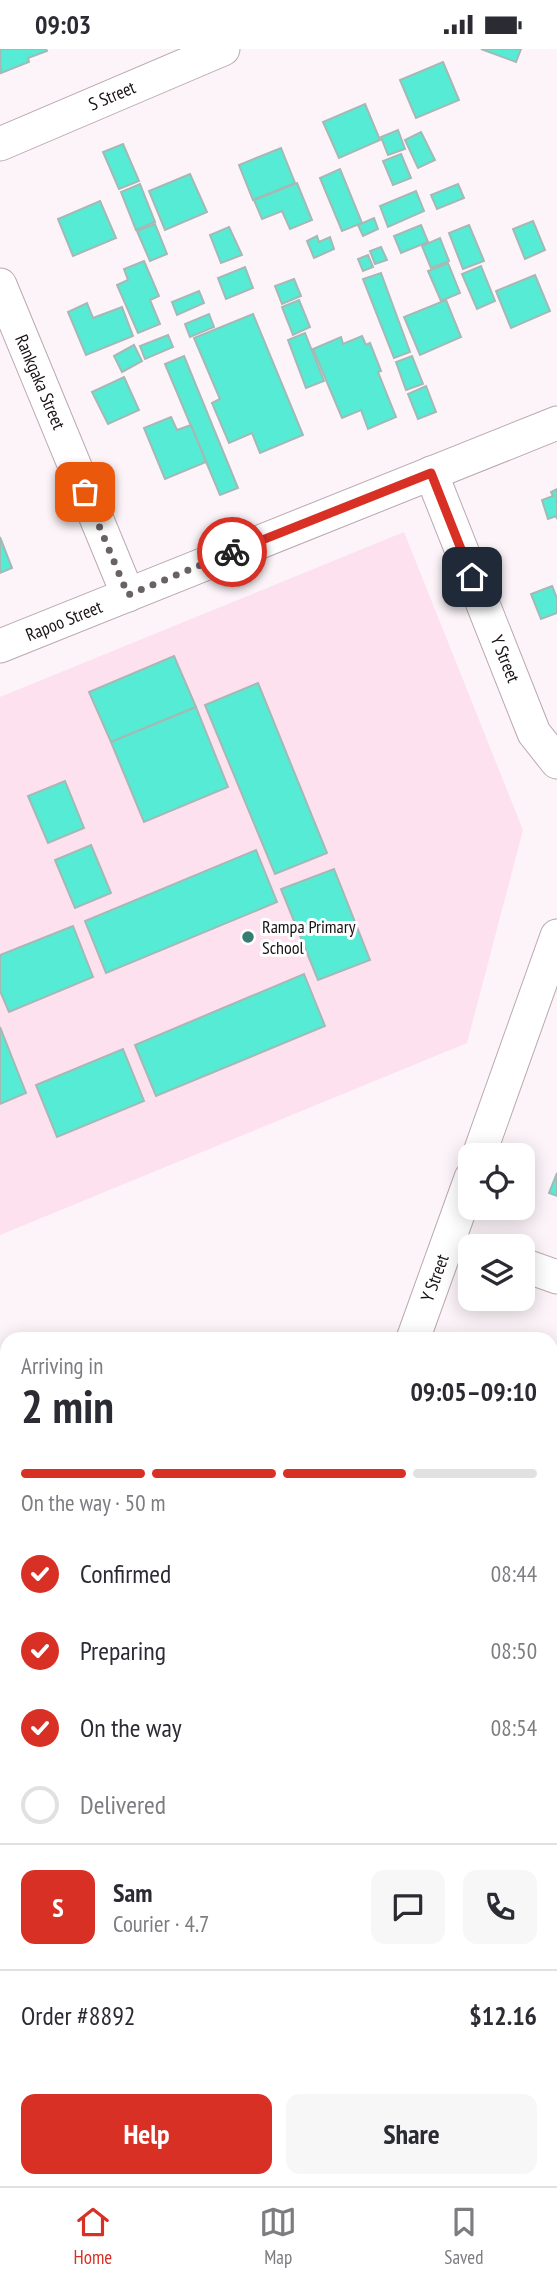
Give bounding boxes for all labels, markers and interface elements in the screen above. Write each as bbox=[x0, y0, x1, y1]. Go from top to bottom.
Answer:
text: 09:03 bbox=[35, 8, 91, 41]
street label: S Street bbox=[85, 75, 139, 116]
street label: Rankgaka Street bbox=[10, 331, 71, 433]
pin bbox=[55, 462, 115, 522]
icon: bag bbox=[66, 473, 104, 511]
courier bbox=[197, 517, 267, 587]
icon: bike bbox=[213, 533, 251, 571]
pin bbox=[442, 547, 502, 607]
icon: home bbox=[453, 558, 491, 596]
street label: Rapoo Street bbox=[22, 595, 105, 646]
street label: Y Street bbox=[486, 632, 525, 686]
place label: Rampa Primary School bbox=[262, 915, 356, 959]
marker: Rampa Primary School bbox=[240, 929, 256, 945]
map controls bbox=[458, 1143, 535, 1311]
button: locate bbox=[458, 1143, 535, 1220]
button: layers bbox=[458, 1234, 535, 1311]
street label: Y Street bbox=[415, 1251, 454, 1305]
text: Arriving in bbox=[21, 1351, 103, 1380]
text: 09:05–09:10 bbox=[410, 1375, 537, 1408]
text: 2 min bbox=[21, 1376, 114, 1436]
text: On the way · 50 m bbox=[21, 1488, 165, 1517]
icon: check bbox=[21, 1555, 59, 1593]
text: Confirmed bbox=[80, 1557, 171, 1590]
text: 08:44 bbox=[491, 1559, 537, 1588]
icon: check bbox=[21, 1632, 59, 1670]
text: Preparing bbox=[80, 1634, 166, 1667]
text: 08:50 bbox=[491, 1636, 537, 1665]
icon: check bbox=[21, 1709, 59, 1747]
text: On the way bbox=[80, 1711, 182, 1744]
text: 08:54 bbox=[491, 1713, 537, 1742]
text: Delivered bbox=[80, 1788, 166, 1821]
button: chat bbox=[371, 1870, 445, 1944]
button: phone bbox=[463, 1870, 537, 1944]
text: Sam bbox=[113, 1876, 152, 1909]
text: S bbox=[52, 1891, 64, 1924]
text: Courier · 4.7 bbox=[113, 1909, 209, 1938]
text: Order #8892 bbox=[21, 1999, 136, 2032]
text: $12.16 bbox=[469, 1999, 537, 2032]
button: Help bbox=[21, 2094, 272, 2174]
button: Share bbox=[286, 2094, 537, 2174]
tab: Home bbox=[74, 2203, 112, 2269]
tab: Map bbox=[259, 2203, 297, 2269]
tab: Saved bbox=[444, 2203, 483, 2269]

